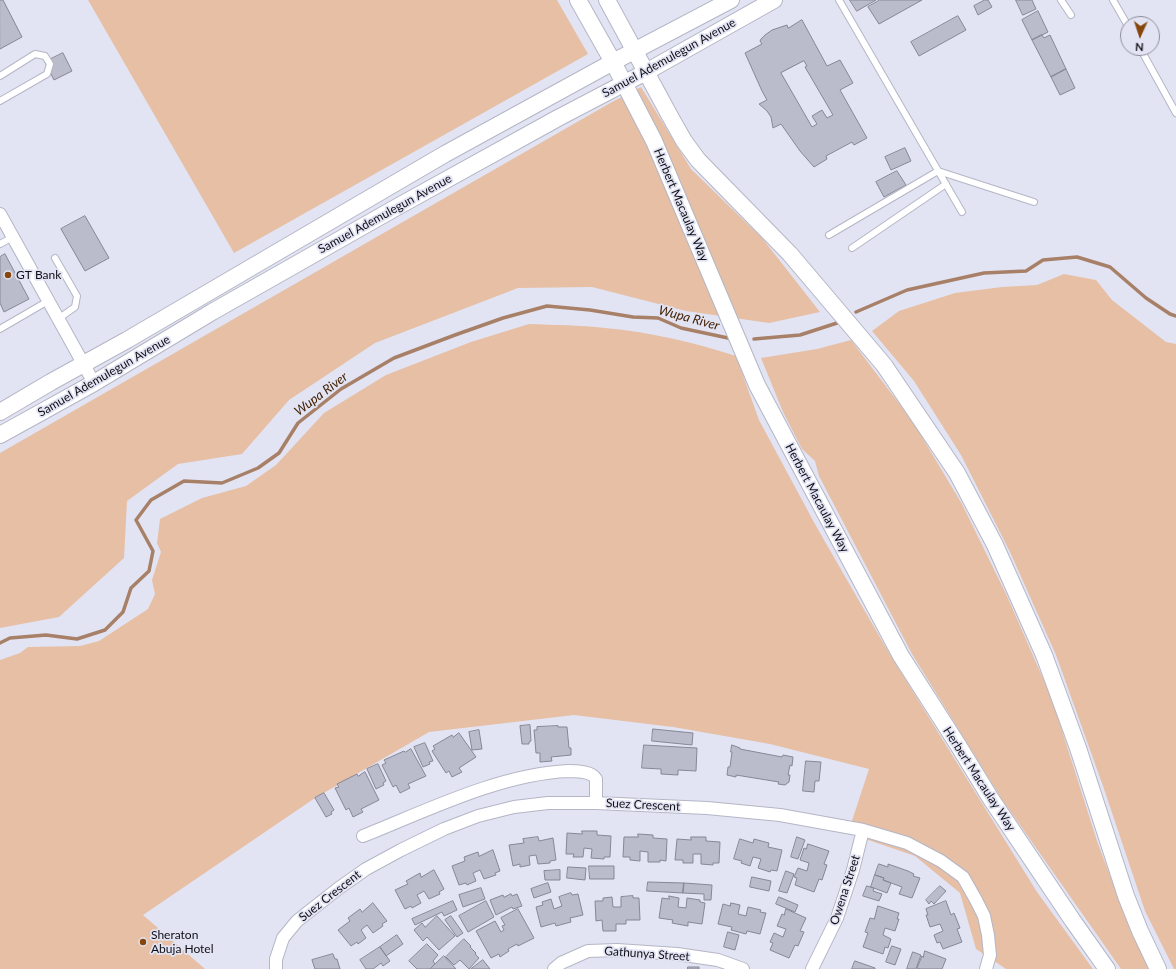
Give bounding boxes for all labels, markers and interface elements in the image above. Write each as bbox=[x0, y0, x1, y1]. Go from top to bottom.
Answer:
street label: Samuel Ademulegun Avenue bbox=[600, 15, 738, 101]
north arrow bbox=[1120, 16, 1160, 56]
text: N bbox=[1135, 41, 1144, 54]
street label: Herbert Macaulay Way bbox=[651, 146, 711, 264]
street label: Samuel Ademulegun Avenue bbox=[316, 171, 454, 257]
place label: GT Bank bbox=[16, 268, 61, 282]
marker: GT Bank bbox=[3, 270, 13, 280]
water label: Wupa River bbox=[657, 302, 721, 334]
street label: Samuel Ademulegun Avenue bbox=[35, 332, 173, 420]
water label: Wupa River bbox=[291, 369, 351, 419]
street label: Herbert Macaulay Way bbox=[782, 441, 852, 555]
street label: Herbert Macaulay Way bbox=[940, 724, 1018, 834]
street label: Suez Crescent bbox=[605, 796, 681, 814]
street label: Owena Street bbox=[827, 853, 863, 927]
street label: Suez Crescent bbox=[296, 867, 364, 925]
place label: Sheraton Abuja Hotel bbox=[151, 928, 214, 956]
marker: Sheraton Abuja Hotel bbox=[138, 937, 148, 947]
street label: Gathunya Street bbox=[604, 944, 690, 964]

